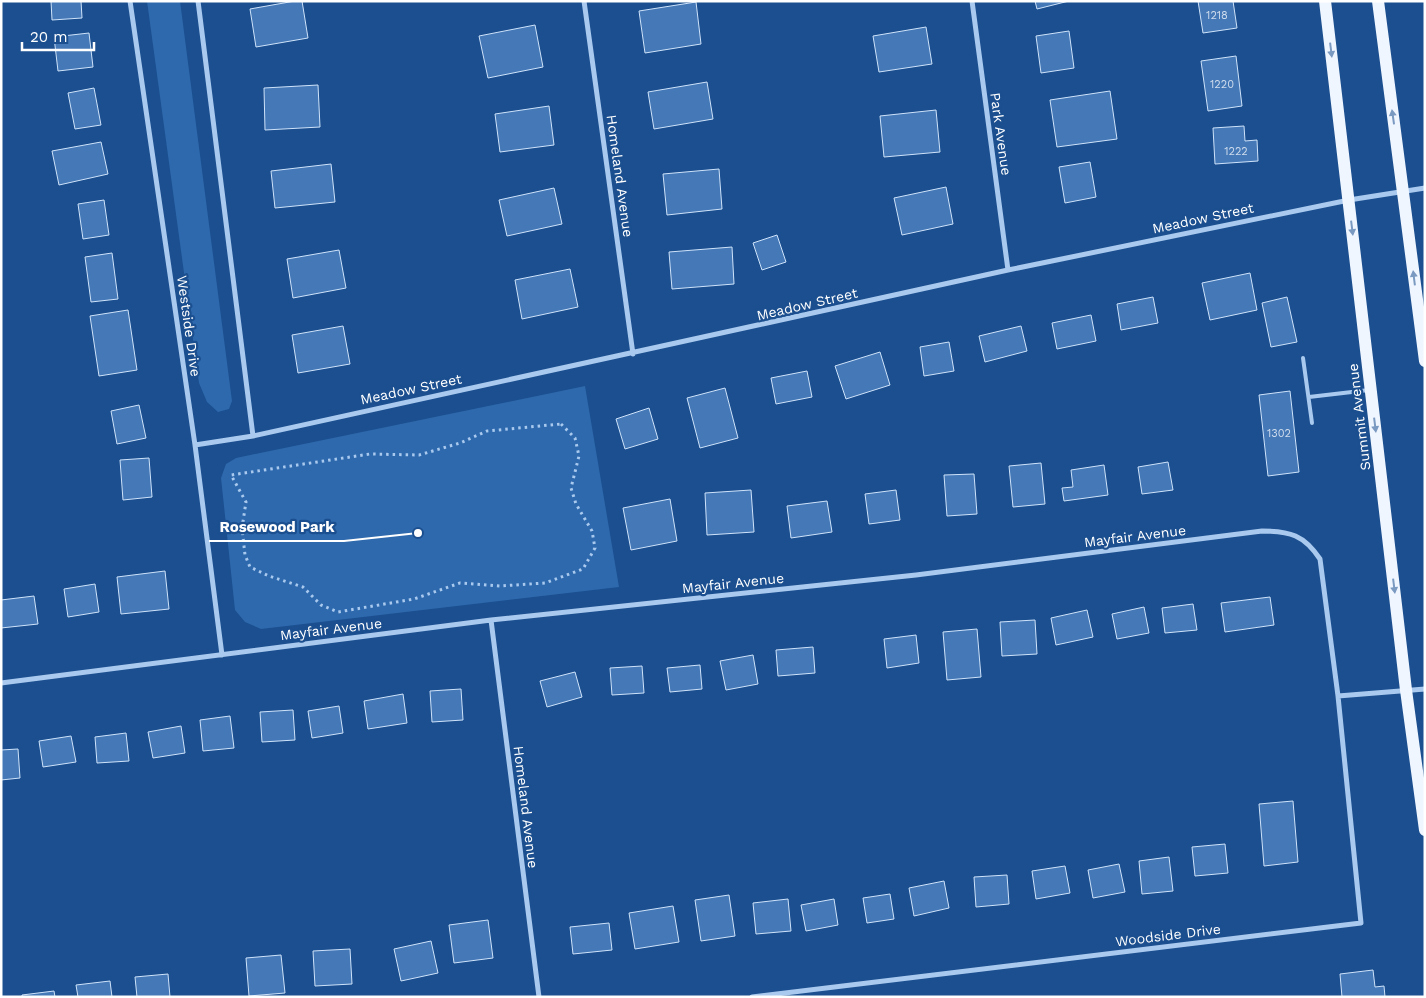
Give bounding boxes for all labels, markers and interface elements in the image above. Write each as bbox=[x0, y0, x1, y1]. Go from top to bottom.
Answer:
house number: 1218 bbox=[1206, 9, 1228, 22]
scale bar bbox=[22, 20, 95, 52]
text: 20 m bbox=[30, 28, 68, 46]
one-way arrow bbox=[1327, 42, 1335, 58]
house number: 1220 bbox=[1210, 78, 1234, 91]
street label: Park Avenue bbox=[987, 92, 1015, 176]
one-way arrow bbox=[1389, 109, 1397, 125]
street label: Homeland Avenue bbox=[603, 114, 637, 238]
house number: 1222 bbox=[1224, 145, 1248, 158]
street label: Meadow Street bbox=[1151, 199, 1255, 237]
one-way arrow bbox=[1348, 221, 1356, 237]
one-way arrow bbox=[1410, 270, 1418, 286]
street label: Westside Drive bbox=[174, 274, 204, 378]
street label: Meadow Street bbox=[755, 285, 859, 323]
street label: Summit Avenue bbox=[1345, 363, 1373, 471]
street label: Meadow Street bbox=[359, 370, 463, 408]
one-way arrow bbox=[1371, 417, 1379, 433]
house number: 1302 bbox=[1267, 427, 1291, 440]
callout: Rosewood Park bbox=[209, 511, 344, 541]
text: Rosewood Park bbox=[219, 518, 335, 536]
street label: Mayfair Avenue bbox=[1083, 522, 1187, 550]
street label: Mayfair Avenue bbox=[681, 570, 785, 596]
one-way arrow bbox=[1390, 578, 1398, 594]
street label: Mayfair Avenue bbox=[279, 615, 383, 643]
street label: Homeland Avenue bbox=[511, 745, 541, 869]
street label: Woodside Drive bbox=[1114, 921, 1222, 949]

